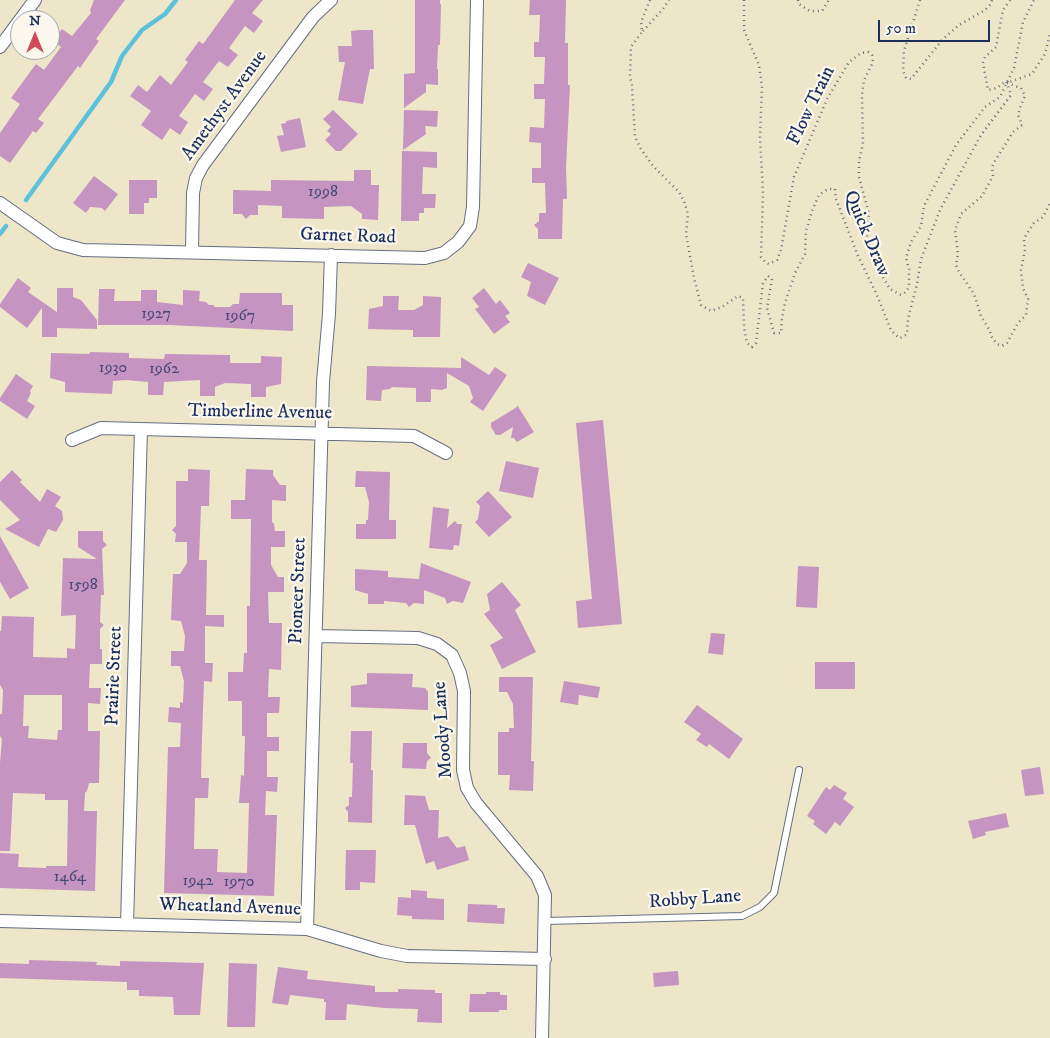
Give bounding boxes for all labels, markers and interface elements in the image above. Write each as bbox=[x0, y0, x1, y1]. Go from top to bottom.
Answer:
north arrow bbox=[10, 10, 60, 60]
scale bar bbox=[880, 10, 992, 42]
text: N bbox=[29, 12, 41, 30]
text: 50 m bbox=[886, 19, 916, 38]
street label: Amethyst Avenue bbox=[177, 47, 273, 165]
street label: Flow Train bbox=[783, 63, 841, 149]
house number: 1998 bbox=[308, 183, 338, 203]
street label: Quick Draw bbox=[838, 188, 894, 280]
street label: Garnet Road bbox=[300, 224, 396, 250]
house number: 1927 bbox=[141, 305, 171, 325]
house number: 1967 bbox=[225, 307, 255, 327]
house number: 1930 bbox=[99, 359, 127, 379]
house number: 1962 bbox=[149, 360, 179, 380]
street label: Timberline Avenue bbox=[188, 400, 332, 426]
street label: Pioneer Street bbox=[286, 537, 312, 645]
house number: 1598 bbox=[68, 576, 98, 596]
street label: Prairie Street bbox=[102, 626, 128, 726]
street label: Moody Lane bbox=[429, 681, 459, 779]
house number: 1464 bbox=[54, 868, 86, 888]
house number: 1942 bbox=[183, 872, 213, 892]
house number: 1970 bbox=[224, 873, 254, 893]
street label: Robby Lane bbox=[648, 885, 742, 915]
street label: Wheatland Avenue bbox=[159, 894, 301, 922]

